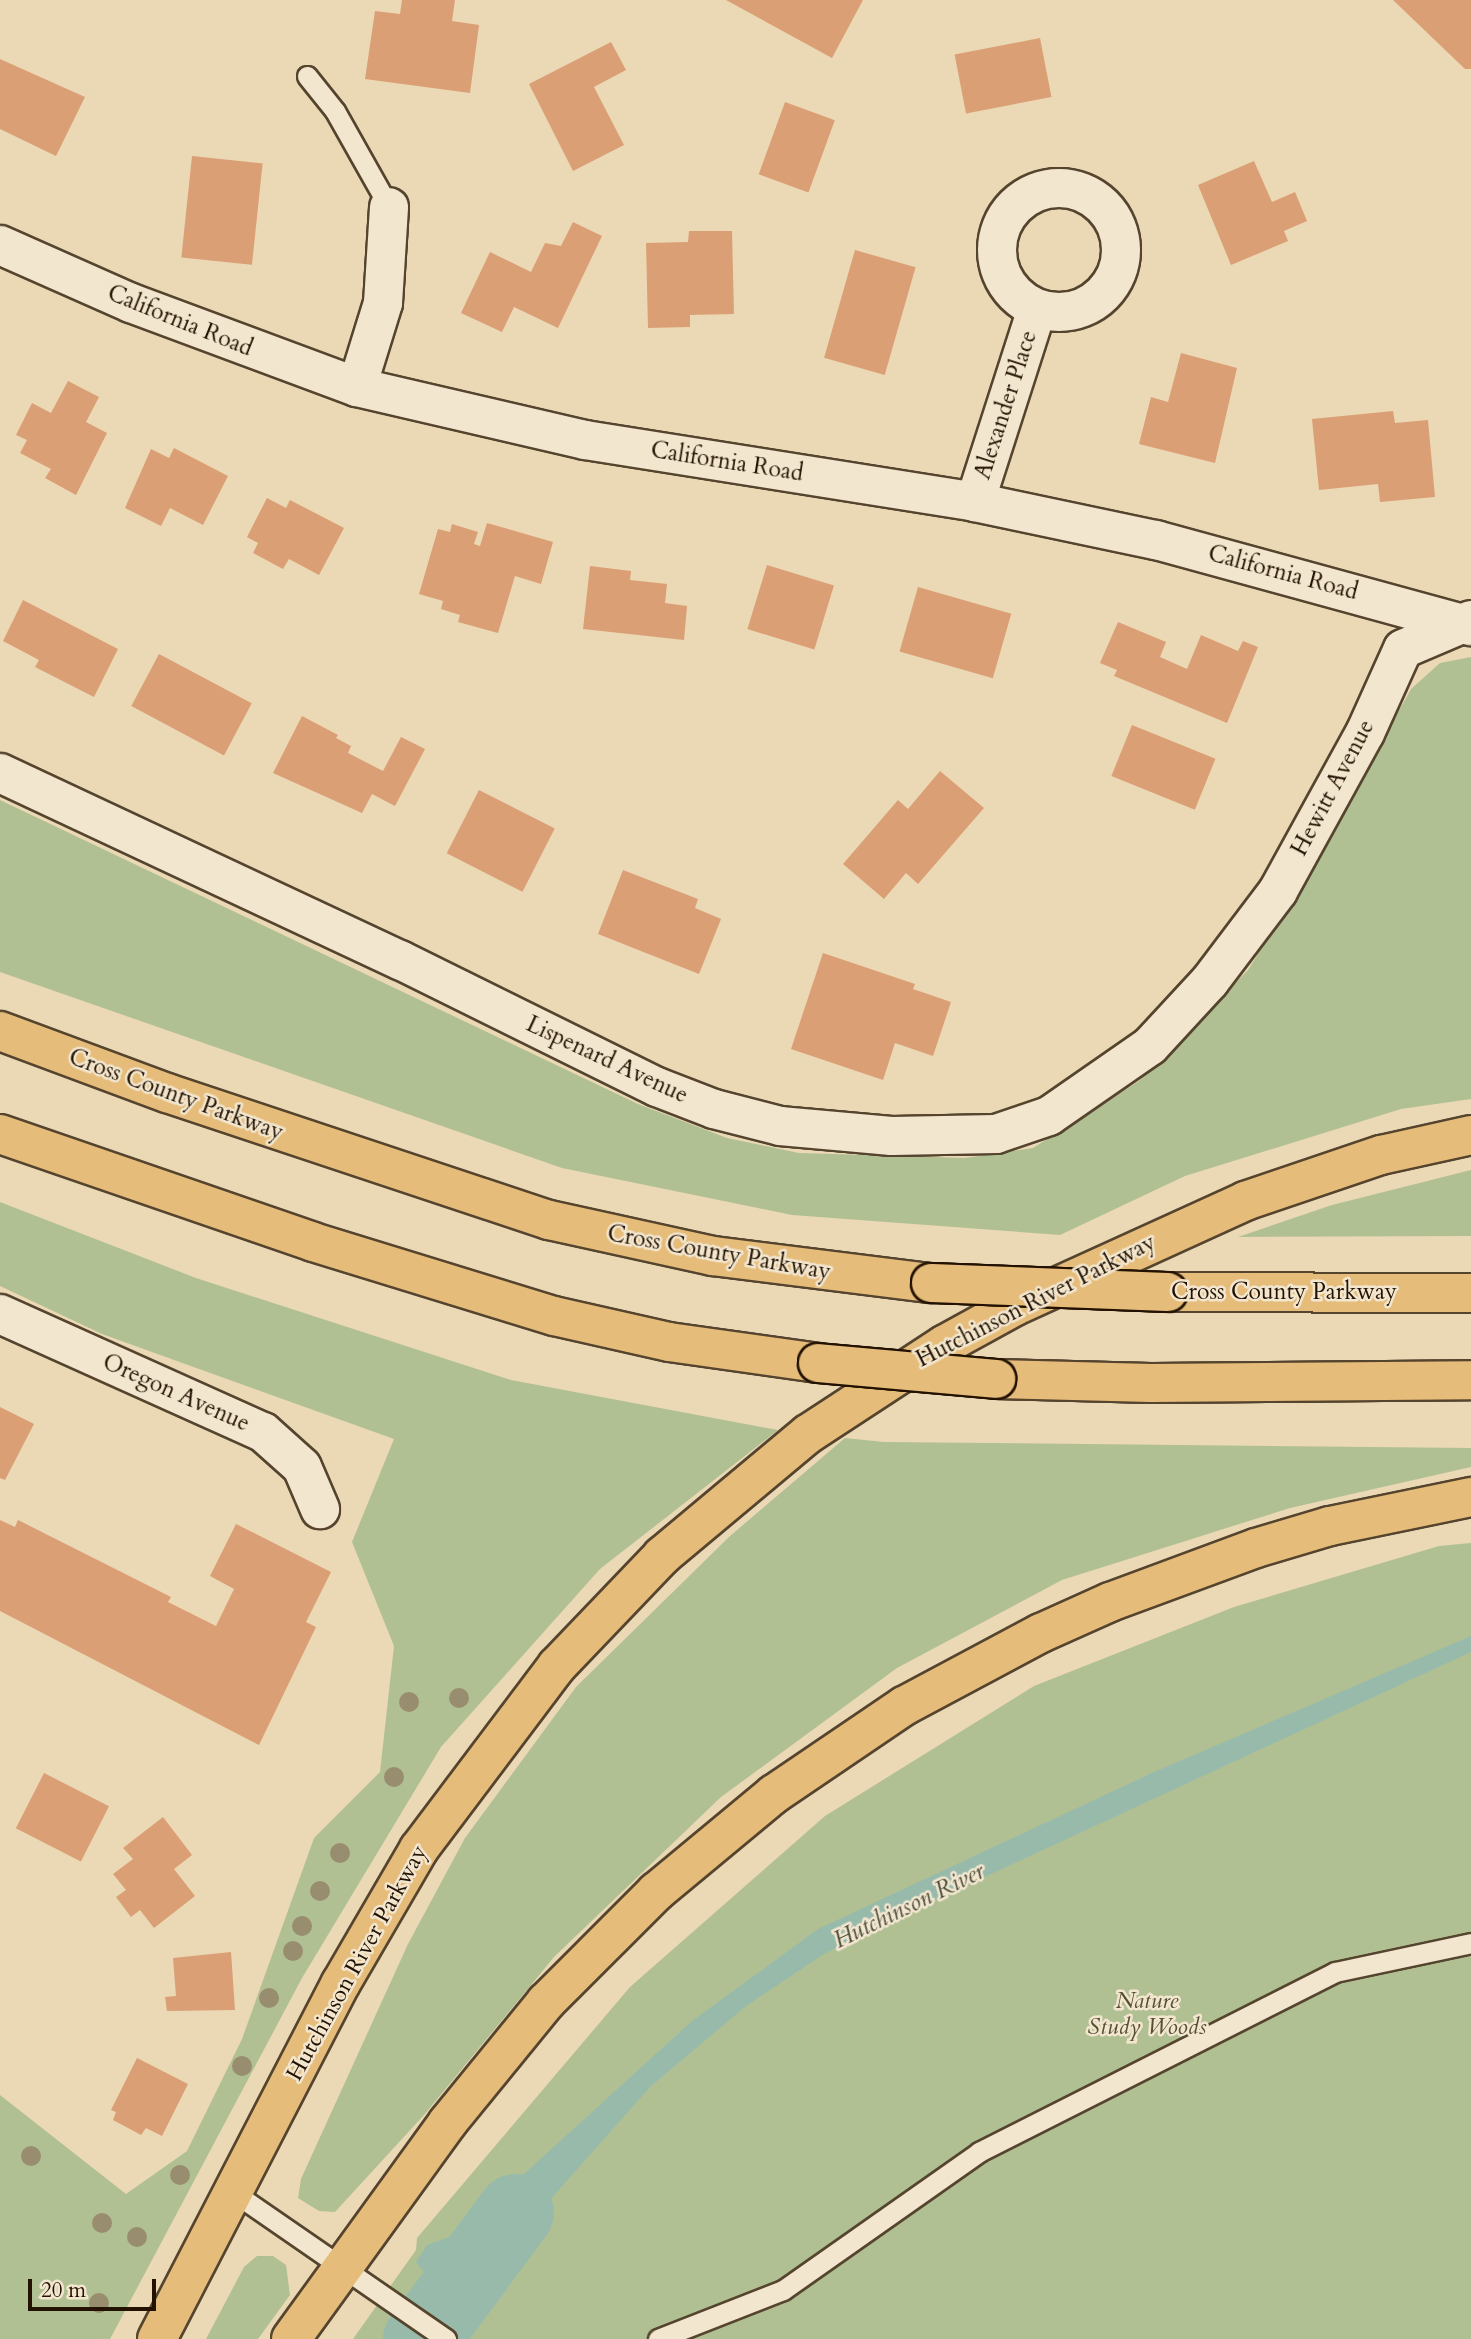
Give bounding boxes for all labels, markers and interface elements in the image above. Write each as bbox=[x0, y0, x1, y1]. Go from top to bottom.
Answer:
street label: California Road bbox=[103, 279, 257, 363]
street label: Alexander Place bbox=[969, 327, 1043, 483]
street label: California Road bbox=[649, 436, 805, 488]
street label: California Road bbox=[1205, 540, 1361, 606]
street label: Hewitt Avenue bbox=[1286, 715, 1380, 861]
street label: Lispenard Avenue bbox=[522, 1010, 692, 1110]
street label: Cross County Parkway bbox=[65, 1043, 287, 1147]
street label: Cross County Parkway bbox=[605, 1220, 833, 1286]
street label: Hutchinson River Parkway bbox=[912, 1229, 1160, 1373]
street label: Cross County Parkway bbox=[1171, 1278, 1397, 1306]
street label: Oregon Avenue bbox=[98, 1348, 254, 1438]
street label: Hutchinson River Parkway bbox=[281, 1840, 433, 2086]
water label: Hutchinson River bbox=[829, 1857, 989, 1955]
park label: Nature Study Woods bbox=[1087, 1987, 1207, 2041]
scale bar bbox=[32, 2266, 159, 2310]
text: 20 m bbox=[41, 2276, 86, 2305]

